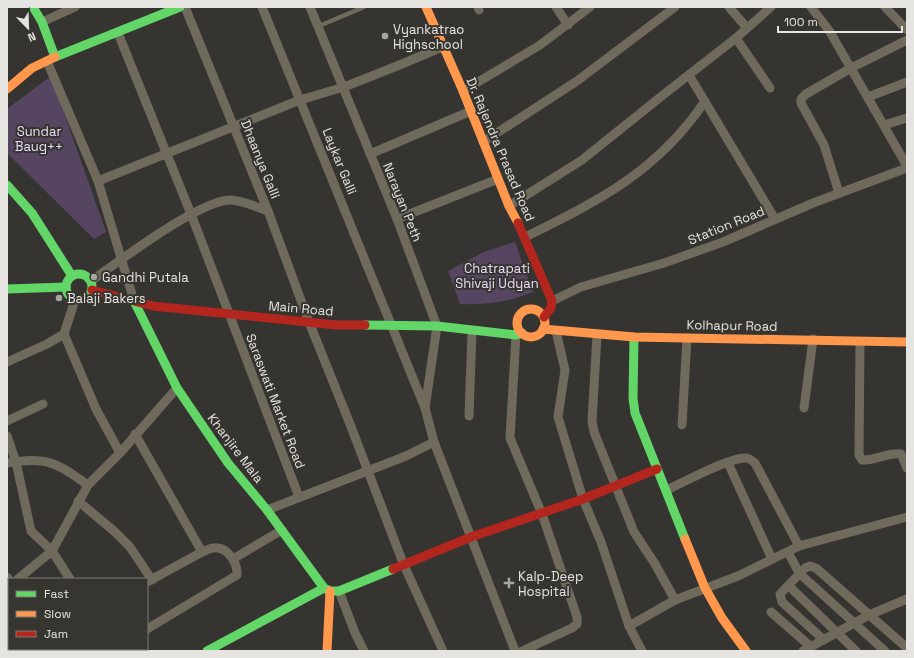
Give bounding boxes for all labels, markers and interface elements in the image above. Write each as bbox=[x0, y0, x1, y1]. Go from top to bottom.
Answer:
north arrow bbox=[8, 8, 48, 48]
scale bar bbox=[778, 8, 902, 34]
text: 100 m bbox=[784, 14, 818, 30]
place label: Vyankatrao Highschool bbox=[393, 21, 464, 53]
text: N bbox=[26, 29, 38, 45]
marker: Vyankatrao Highschool bbox=[380, 31, 390, 41]
street label: Dr. Rajendra Prasad Road bbox=[462, 75, 539, 224]
street label: Dhaanya Galli bbox=[237, 117, 284, 201]
park label: Sundar Baug++ bbox=[15, 123, 63, 155]
street label: Laykar Galli bbox=[318, 125, 361, 197]
street label: Narayan Peth bbox=[379, 160, 426, 244]
street label: Station Road bbox=[685, 202, 767, 249]
park label: Chatrapati Shivaji Udyan bbox=[455, 260, 539, 292]
place label: Gandhi Putala bbox=[102, 269, 189, 286]
marker: Gandhi Putala bbox=[89, 272, 99, 282]
place label: Balaji Bakers bbox=[67, 290, 146, 307]
marker: Balaji Bakers bbox=[54, 293, 64, 303]
street label: Main Road bbox=[268, 297, 334, 320]
street label: Kolhapur Road bbox=[686, 316, 778, 335]
street label: Saraswati Market Road bbox=[242, 331, 309, 471]
street label: Khanjire Mala bbox=[204, 410, 268, 487]
place label: Kalp-Deep Hospital bbox=[518, 568, 583, 600]
marker: Kalp-Deep Hospital bbox=[503, 577, 515, 589]
legend bbox=[8, 578, 148, 650]
text: Fast bbox=[44, 586, 69, 602]
text: Slow bbox=[44, 606, 71, 622]
text: Jam bbox=[44, 626, 68, 642]

